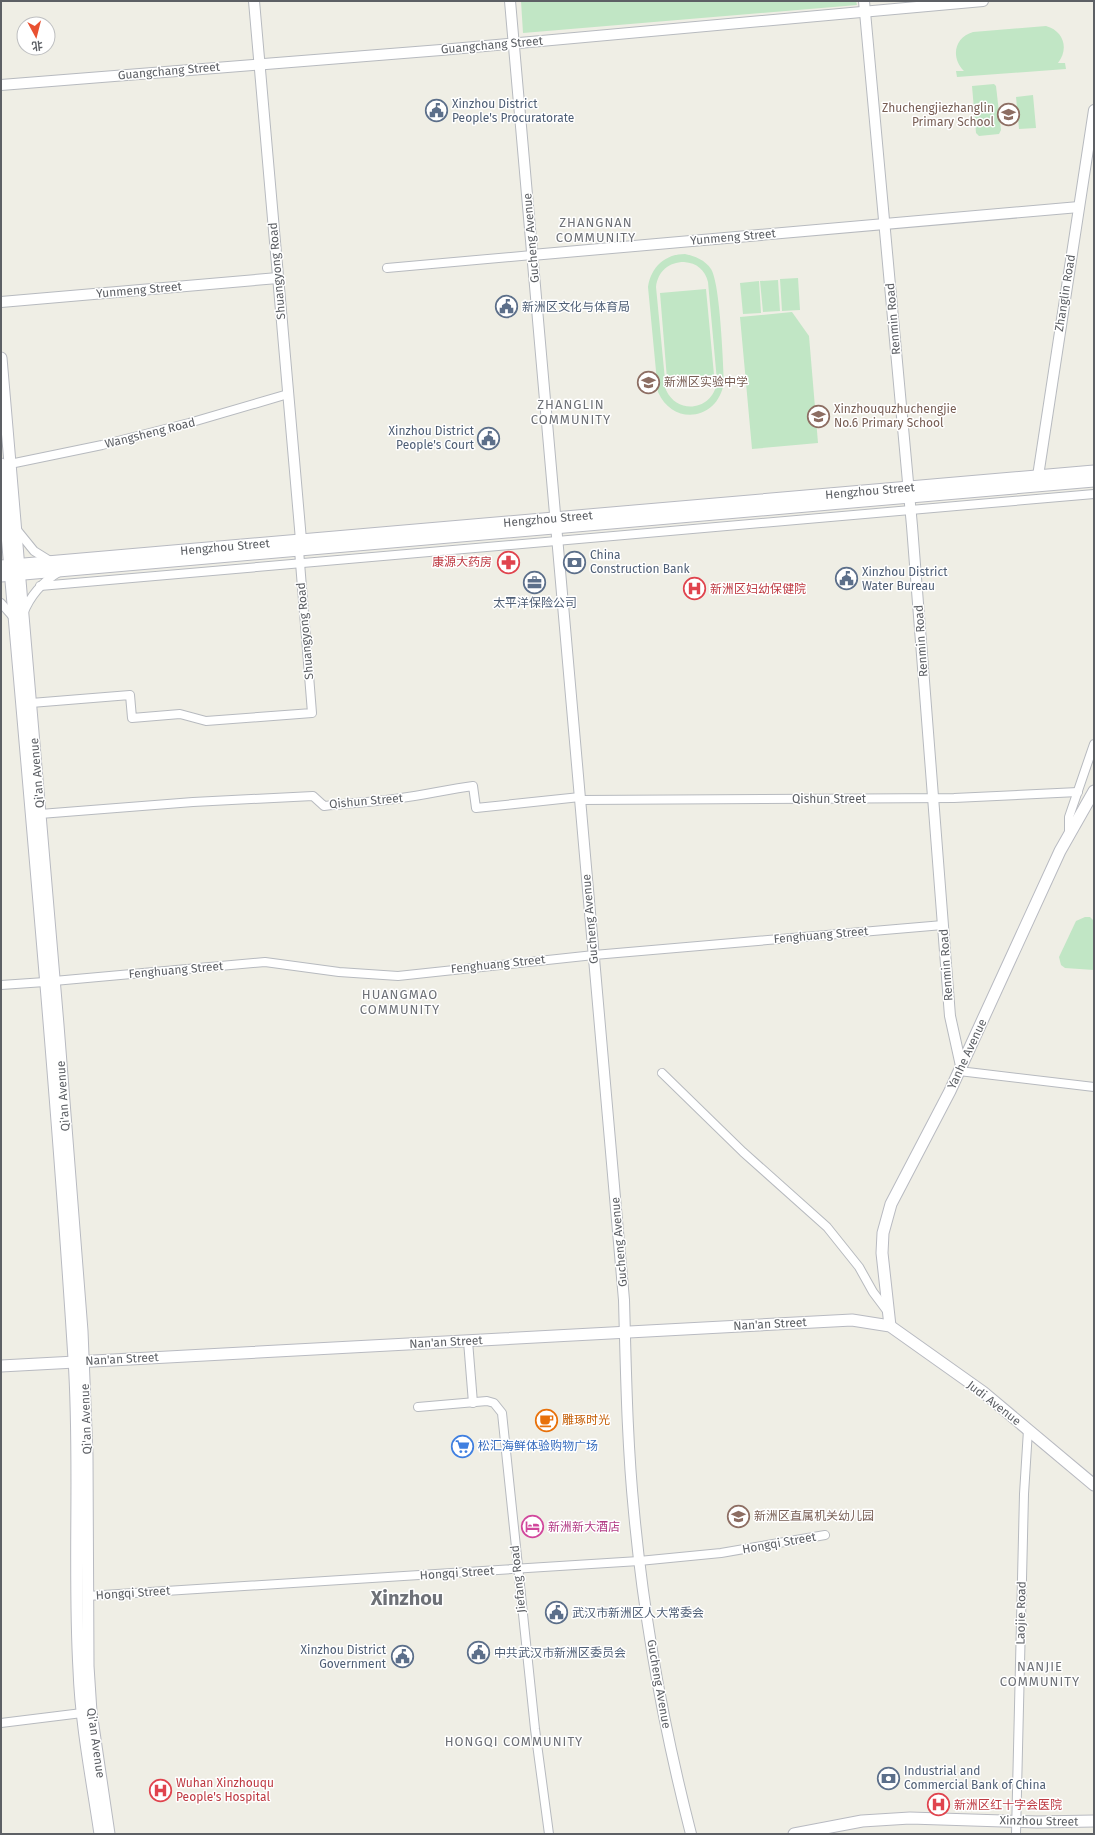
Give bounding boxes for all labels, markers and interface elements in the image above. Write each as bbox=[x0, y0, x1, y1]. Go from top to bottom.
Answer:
north arrow bbox=[16, 16, 56, 56]
street label: Guangchang Street bbox=[440, 34, 544, 56]
text: 北 bbox=[31, 38, 43, 53]
street label: Guangchang Street bbox=[117, 60, 221, 82]
place label: Xinzhou District People's Procuratorate bbox=[452, 97, 574, 125]
public building icon: Xinzhou District People's Procuratorate bbox=[423, 98, 449, 124]
place label: Zhuchengjiezhanglin Primary School bbox=[882, 101, 994, 129]
school or university icon: Zhuchengjiezhanglin Primary School bbox=[996, 102, 1022, 128]
street label: Gucheng Avenue bbox=[520, 192, 542, 284]
district label: ZHANGNAN COMMUNITY bbox=[556, 215, 636, 245]
street label: Shuangyong Road bbox=[266, 222, 288, 320]
street label: Yunmeng Street bbox=[690, 226, 777, 248]
street label: Zhanglin Road bbox=[1052, 253, 1078, 333]
street label: Yunmeng Street bbox=[96, 279, 183, 301]
street label: Renmin Road bbox=[883, 282, 903, 356]
public building icon: 新洲区文化与体育局 bbox=[494, 294, 520, 320]
place label: 新洲区文化与体育局 bbox=[522, 300, 630, 314]
school or university icon: 新洲区实验中学 bbox=[636, 369, 662, 395]
place label: 新洲区实验中学 bbox=[664, 375, 748, 389]
district label: ZHANGLIN COMMUNITY bbox=[531, 397, 611, 427]
place label: Xinzhouquzhuchengjie No.6 Primary School bbox=[834, 402, 956, 430]
school or university icon: Xinzhouquzhuchengjie No.6 Primary School bbox=[805, 403, 831, 429]
street label: Wangsheng Road bbox=[103, 415, 197, 451]
place label: Xinzhou District People's Court bbox=[389, 424, 475, 452]
public building icon: Xinzhou District People's Court bbox=[476, 425, 502, 451]
street label: Hengzhou Street bbox=[825, 480, 916, 502]
street label: Hengzhou Street bbox=[503, 508, 594, 530]
street label: Hengzhou Street bbox=[180, 536, 271, 558]
place label: China Construction Bank bbox=[590, 548, 691, 576]
pharmacy icon: 康源大药房 bbox=[495, 549, 521, 575]
bank icon: China Construction Bank bbox=[561, 549, 587, 575]
place label: 康源大药房 bbox=[432, 555, 492, 569]
place label: Xinzhou District Water Bureau bbox=[862, 565, 948, 593]
public building icon: Xinzhou District Water Bureau bbox=[834, 566, 860, 592]
office icon: 太平洋保险公司 bbox=[522, 569, 548, 595]
hospital icon: 新洲区妇幼保健院 bbox=[681, 576, 707, 602]
street label: Shuangyong Road bbox=[294, 582, 316, 680]
place label: 新洲区妇幼保健院 bbox=[710, 582, 806, 596]
place label: 太平洋保险公司 bbox=[493, 596, 577, 610]
street label: Renmin Road bbox=[911, 604, 931, 678]
street label: Qi'an Avenue bbox=[27, 737, 47, 809]
street label: Qishun Street bbox=[328, 791, 404, 811]
street label: Qishun Street bbox=[792, 792, 867, 806]
street label: Gucheng Avenue bbox=[579, 873, 601, 965]
street label: Fenghuang Street bbox=[773, 924, 870, 946]
street label: Renmin Road bbox=[936, 928, 956, 1002]
street label: Fenghuang Street bbox=[450, 952, 547, 976]
street label: Fenghuang Street bbox=[128, 959, 225, 981]
district label: HUANGMAO COMMUNITY bbox=[360, 987, 440, 1017]
street label: Yanhe Avenue bbox=[945, 1017, 989, 1091]
street label: Qi'an Avenue bbox=[54, 1060, 72, 1132]
street label: Gucheng Avenue bbox=[608, 1196, 630, 1288]
street label: Nan'an Street bbox=[733, 1315, 808, 1333]
street label: Nan'an Street bbox=[409, 1333, 484, 1351]
street label: Nan'an Street bbox=[85, 1350, 160, 1368]
street label: Judi Avenue bbox=[964, 1378, 1024, 1428]
street label: Qi'an Avenue bbox=[78, 1383, 94, 1455]
cafe icon: 雕琢时光 bbox=[534, 1407, 560, 1433]
place label: 雕琢时光 bbox=[562, 1413, 610, 1427]
supermarket icon: 松汇海鲜体验购物广场 bbox=[449, 1433, 475, 1459]
place label: 松汇海鲜体验购物广场 bbox=[478, 1439, 598, 1453]
school or university icon: 新洲区直属机关幼儿园 bbox=[726, 1503, 752, 1529]
place label: 新洲区直属机关幼儿园 bbox=[754, 1509, 874, 1523]
hotel icon: 新洲新大酒店 bbox=[520, 1514, 546, 1540]
place label: 新洲新大酒店 bbox=[548, 1520, 620, 1534]
street label: Hongqi Street bbox=[741, 1530, 818, 1556]
street label: Jiefang Road bbox=[507, 1544, 529, 1614]
street label: Hongqi Street bbox=[419, 1563, 495, 1583]
street label: Laojie Road bbox=[1013, 1581, 1029, 1645]
street label: Hongqi Street bbox=[95, 1583, 171, 1603]
district label: Xinzhou bbox=[370, 1586, 443, 1610]
public building icon: 武汉市新洲区人大常委会 bbox=[544, 1600, 570, 1626]
place label: 武汉市新洲区人大常委会 bbox=[572, 1606, 704, 1620]
street label: Gucheng Avenue bbox=[644, 1638, 674, 1730]
public building icon: 中共武汉市新洲区委员会 bbox=[466, 1640, 492, 1666]
place label: Xinzhou District Government bbox=[301, 1643, 387, 1671]
public building icon: Xinzhou District Government bbox=[389, 1644, 415, 1670]
place label: 中共武汉市新洲区委员会 bbox=[494, 1646, 626, 1660]
district label: NANJIE COMMUNITY bbox=[1000, 1659, 1080, 1689]
street label: Qi'an Avenue bbox=[84, 1707, 108, 1779]
district label: HONGQI COMMUNITY bbox=[445, 1734, 583, 1749]
place label: Industrial and Commercial Bank of China bbox=[904, 1764, 1046, 1792]
bank icon: Industrial and Commercial Bank of China bbox=[875, 1765, 901, 1791]
place label: Wuhan Xinzhouqu People's Hospital bbox=[176, 1776, 274, 1804]
hospital icon: Wuhan Xinzhouqu People's Hospital bbox=[147, 1777, 173, 1803]
hospital icon: 新洲区红十字会医院 bbox=[925, 1792, 951, 1818]
place label: 新洲区红十字会医院 bbox=[954, 1798, 1062, 1812]
street label: Xinzhou Street bbox=[999, 1813, 1079, 1829]

